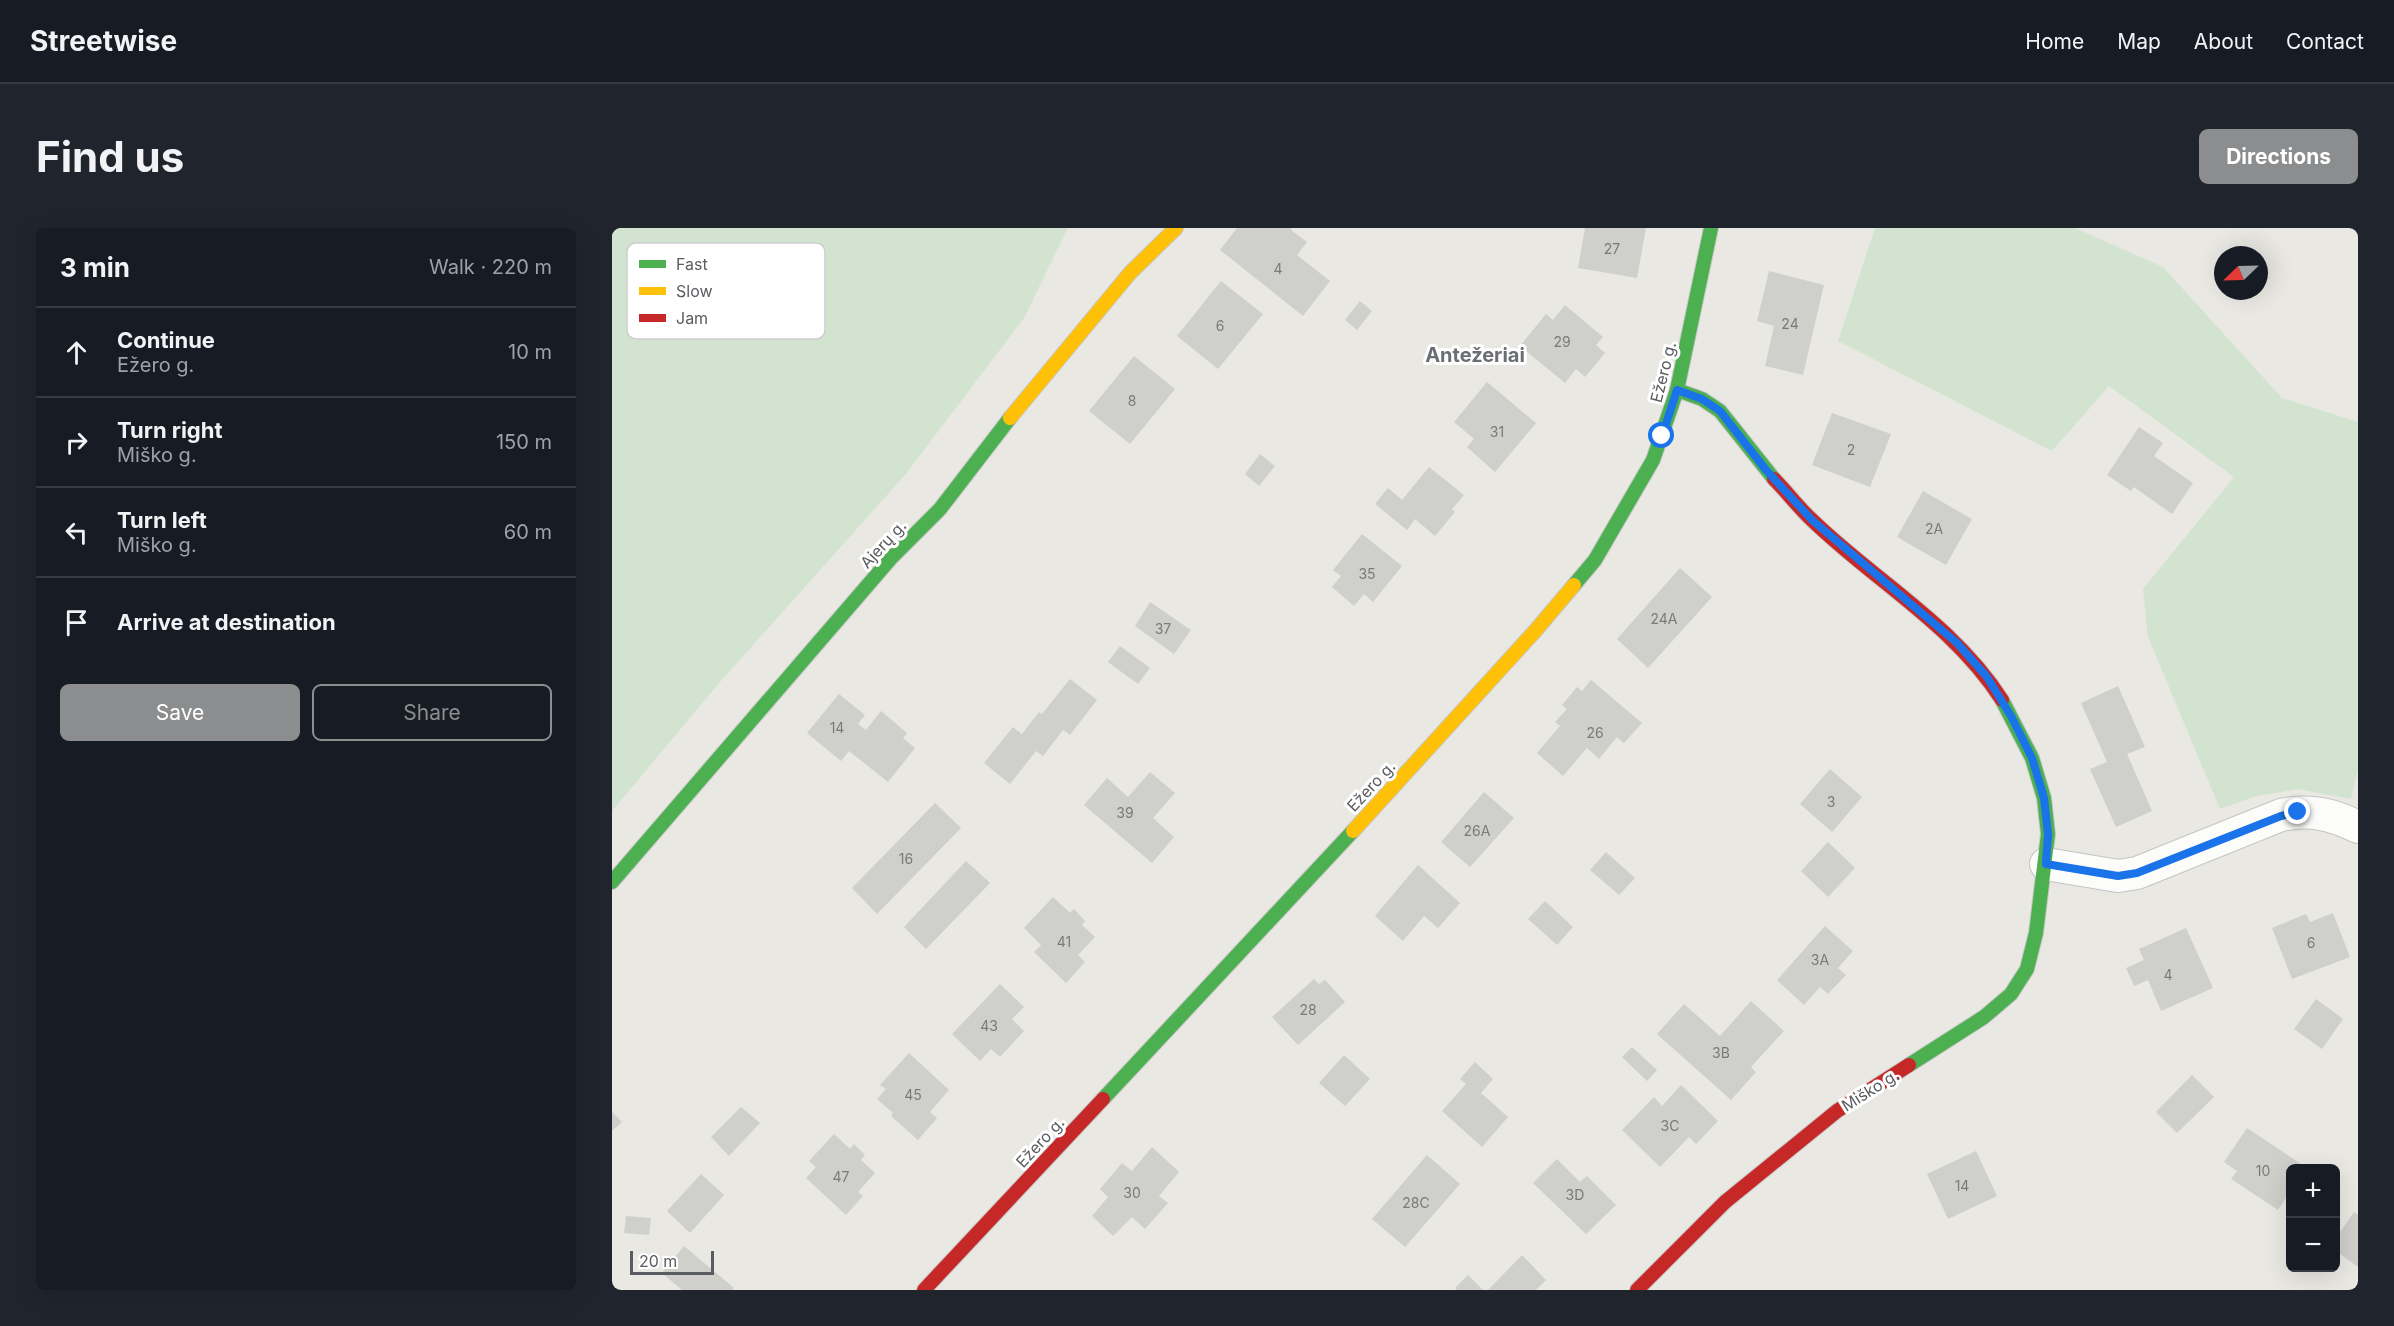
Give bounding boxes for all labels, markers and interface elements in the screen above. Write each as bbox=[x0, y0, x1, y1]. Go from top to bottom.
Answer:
text: Streetwise bbox=[30, 24, 177, 58]
text: Home bbox=[2025, 29, 2084, 54]
text: Map bbox=[2117, 29, 2161, 54]
text: About bbox=[2194, 29, 2253, 54]
text: Contact bbox=[2286, 29, 2364, 54]
button: Directions bbox=[2199, 129, 2358, 184]
text: Find us bbox=[36, 131, 184, 182]
house number: 27 bbox=[1604, 240, 1620, 257]
legend bbox=[627, 243, 825, 339]
north arrow bbox=[2214, 246, 2268, 300]
text: 3 min bbox=[60, 252, 130, 283]
text: Fast bbox=[676, 254, 708, 274]
text: Walk · 220 m bbox=[429, 255, 552, 279]
house number: 4 bbox=[1273, 260, 1283, 277]
text: Slow bbox=[676, 281, 713, 301]
text: Jam bbox=[676, 308, 708, 328]
house number: 24 bbox=[1781, 315, 1799, 332]
house number: 6 bbox=[1216, 317, 1224, 334]
text: Continue bbox=[117, 327, 215, 353]
house number: 29 bbox=[1553, 333, 1571, 350]
icon: ahead bbox=[60, 336, 93, 369]
text: 10 m bbox=[508, 340, 552, 364]
street label: Ežero g. bbox=[1646, 340, 1680, 404]
district label: Antežeriai bbox=[1425, 343, 1525, 367]
text: Ežero g. bbox=[117, 353, 194, 377]
house number: 8 bbox=[1128, 392, 1136, 409]
text: Turn right bbox=[117, 417, 223, 443]
route start bbox=[1648, 422, 1674, 448]
house number: 31 bbox=[1490, 423, 1504, 440]
icon: right bbox=[60, 426, 93, 459]
text: 150 m bbox=[496, 430, 552, 454]
house number: 2 bbox=[1847, 441, 1855, 458]
text: Miško g. bbox=[117, 443, 197, 467]
text: Turn left bbox=[117, 507, 207, 533]
icon: left bbox=[60, 516, 93, 549]
street label: Ajerų g. bbox=[856, 516, 910, 572]
text: 60 m bbox=[504, 520, 552, 544]
house number: 2A bbox=[1925, 520, 1943, 537]
text: Miško g. bbox=[117, 533, 197, 557]
house number: 35 bbox=[1358, 565, 1376, 582]
icon: arrive bbox=[60, 606, 93, 639]
text: Arrive at destination bbox=[117, 609, 336, 635]
house number: 24A bbox=[1650, 610, 1678, 627]
house number: 37 bbox=[1155, 620, 1171, 637]
button: Save bbox=[60, 684, 300, 741]
button: Share bbox=[312, 684, 552, 741]
house number: 14 bbox=[830, 719, 844, 736]
house number: 26 bbox=[1586, 724, 1604, 741]
street label: Ežero g. bbox=[1343, 757, 1399, 815]
house number: 3 bbox=[1827, 793, 1835, 810]
route end bbox=[2284, 798, 2310, 824]
house number: 39 bbox=[1116, 804, 1134, 821]
house number: 26A bbox=[1464, 822, 1491, 839]
house number: 16 bbox=[899, 850, 913, 867]
house number: 41 bbox=[1057, 933, 1071, 950]
house number: 6 bbox=[2307, 934, 2315, 951]
house number: 3A bbox=[1811, 951, 1829, 968]
house number: 4 bbox=[2163, 966, 2173, 983]
house number: 28 bbox=[1299, 1001, 1317, 1018]
house number: 43 bbox=[980, 1017, 998, 1034]
house number: 3B bbox=[1712, 1044, 1730, 1061]
street label: Miško g. bbox=[1838, 1065, 1902, 1115]
house number: 45 bbox=[904, 1086, 922, 1103]
street label: Ežero g. bbox=[1012, 1113, 1068, 1171]
house number: 3C bbox=[1661, 1117, 1679, 1134]
house number: 10 bbox=[2256, 1162, 2270, 1179]
map controls bbox=[2286, 1164, 2340, 1272]
button: + bbox=[2286, 1164, 2340, 1218]
house number: 47 bbox=[833, 1168, 850, 1185]
house number: 14 bbox=[1955, 1177, 1969, 1194]
house number: 30 bbox=[1123, 1184, 1141, 1201]
house number: 3D bbox=[1566, 1186, 1584, 1203]
house number: 28C bbox=[1402, 1194, 1430, 1211]
button: − bbox=[2286, 1218, 2340, 1272]
scale bar bbox=[630, 1248, 714, 1276]
text: 20 m bbox=[639, 1251, 677, 1271]

